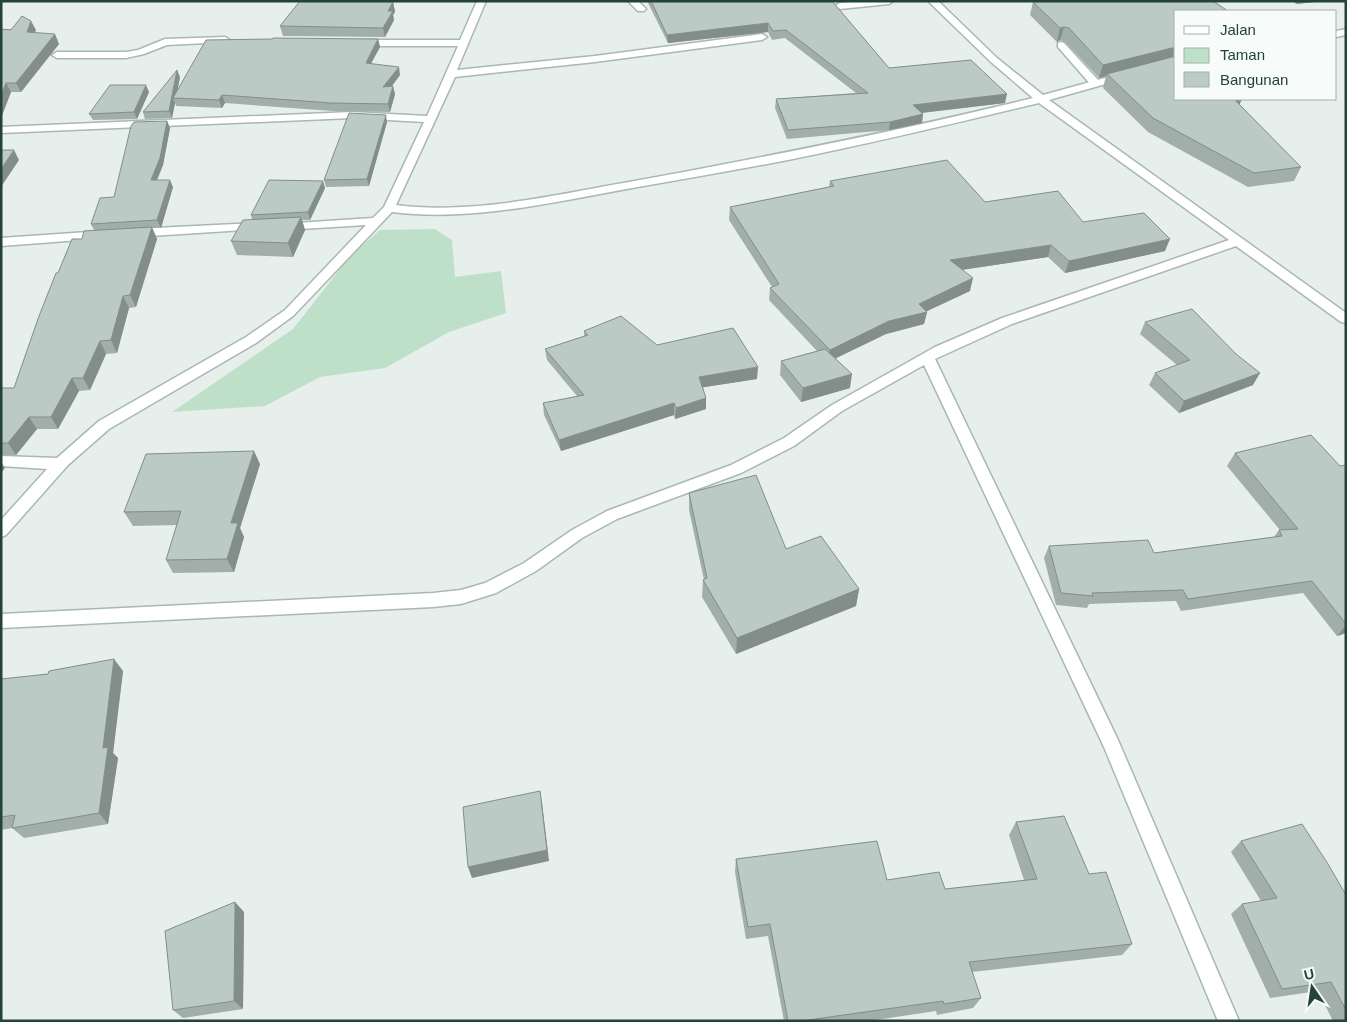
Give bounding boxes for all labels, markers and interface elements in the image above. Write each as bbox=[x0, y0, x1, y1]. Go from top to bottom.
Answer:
legend bbox=[1174, 10, 1337, 100]
text: Jalan bbox=[1220, 21, 1256, 38]
text: Taman bbox=[1220, 46, 1265, 63]
text: Bangunan bbox=[1220, 71, 1288, 88]
north arrow bbox=[1287, 962, 1337, 1012]
text: U bbox=[1302, 965, 1316, 983]

